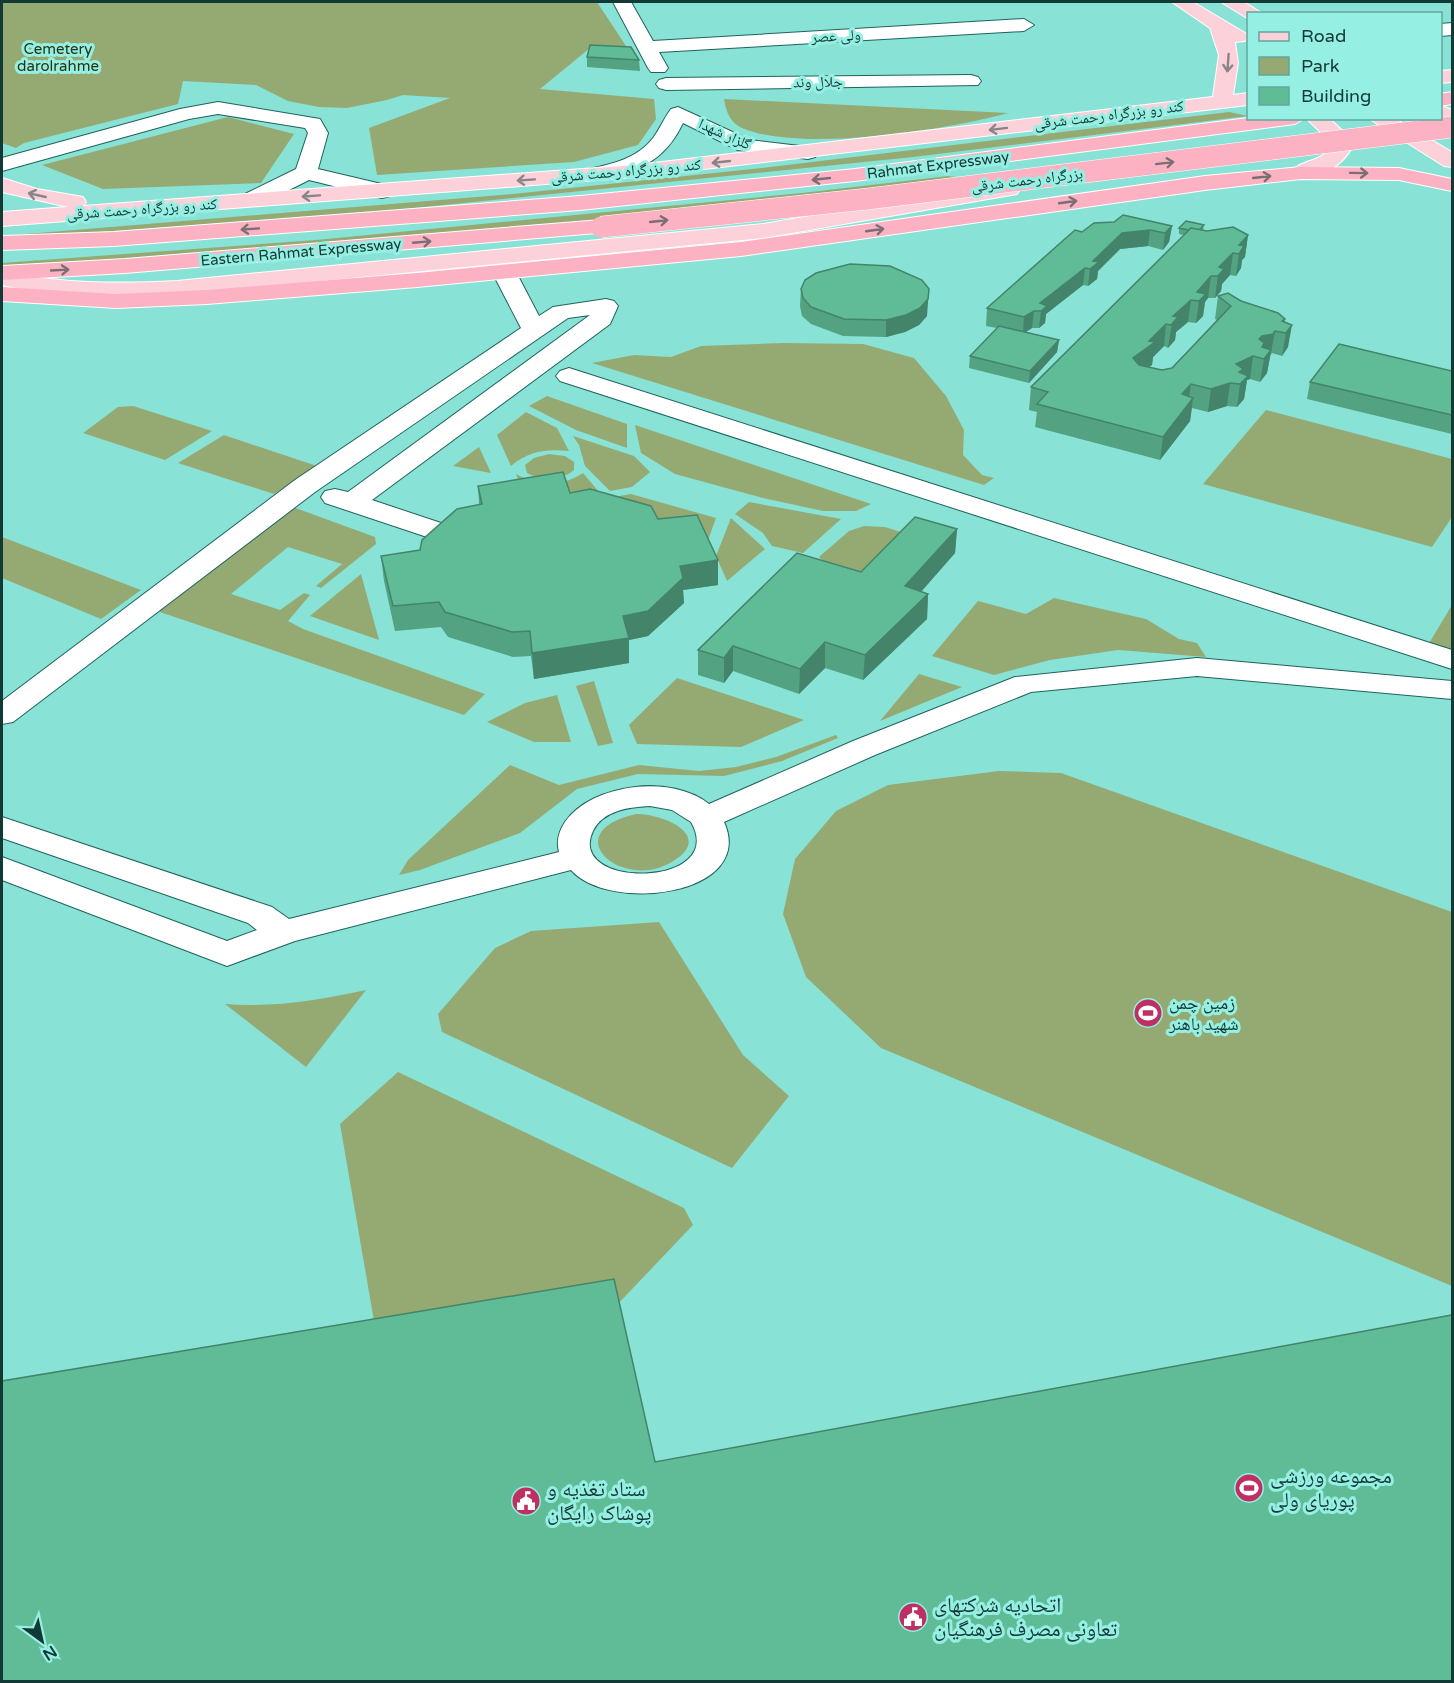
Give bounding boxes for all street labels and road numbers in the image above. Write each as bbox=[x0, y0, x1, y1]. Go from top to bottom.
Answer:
street label: ولی عصر bbox=[810, 26, 861, 47]
street label: جلال وند bbox=[793, 73, 844, 92]
street label: کند رو بزرگراه رحمت شرقی bbox=[1033, 97, 1185, 134]
street label: گلزار شهدا bbox=[696, 114, 754, 154]
street label: Rahmat Expressway bbox=[866, 147, 1010, 183]
street label: کند رو بزرگراه رحمت شرقی bbox=[550, 155, 702, 188]
street label: بزرگراه رحمت شرقی bbox=[970, 164, 1084, 197]
street label: کند رو بزرگراه رحمت شرقی bbox=[66, 195, 218, 224]
street label: Eastern Rahmat Expressway bbox=[200, 234, 402, 270]

